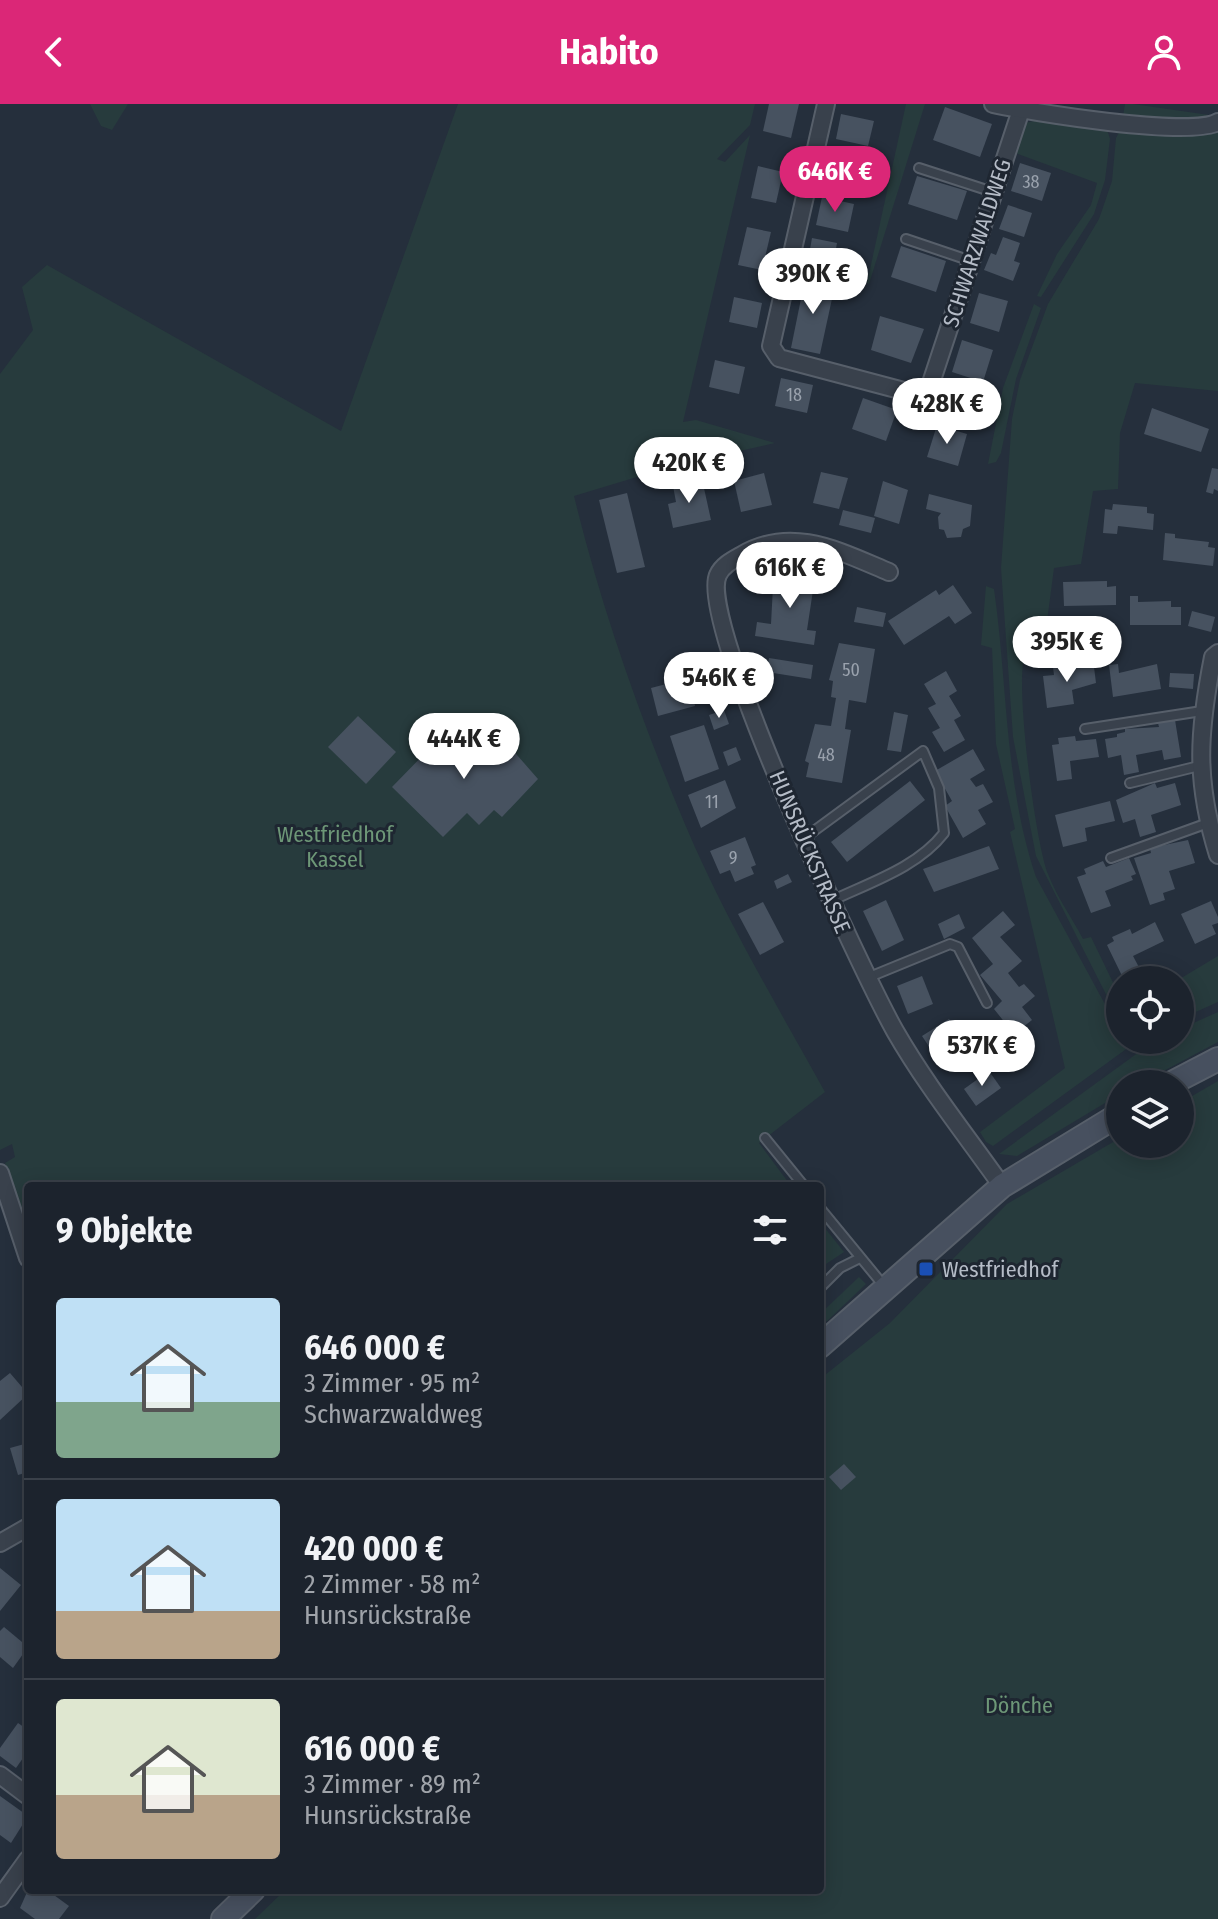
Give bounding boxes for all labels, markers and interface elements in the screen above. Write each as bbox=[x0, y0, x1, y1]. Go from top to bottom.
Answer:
icon: back bbox=[32, 30, 76, 74]
text: Habito bbox=[559, 30, 659, 74]
icon: person bbox=[1142, 30, 1186, 74]
pin: 646K € bbox=[770, 146, 900, 214]
street label: SCHWARZWALDWEG bbox=[937, 155, 1017, 331]
text: 646K € bbox=[797, 156, 873, 187]
house number: 38 bbox=[1022, 171, 1040, 193]
pin: 390K € bbox=[748, 248, 878, 316]
text: 390K € bbox=[776, 258, 850, 289]
pin: 428K € bbox=[882, 378, 1012, 446]
house number: 18 bbox=[786, 384, 802, 406]
text: 428K € bbox=[910, 388, 984, 419]
pin: 420K € bbox=[624, 437, 754, 505]
text: 420K € bbox=[652, 447, 726, 478]
pin: 616K € bbox=[725, 542, 855, 610]
text: 616K € bbox=[754, 552, 826, 583]
pin: 395K € bbox=[1002, 616, 1132, 684]
text: 395K € bbox=[1031, 626, 1103, 657]
pin: 546K € bbox=[654, 652, 784, 720]
house number: 50 bbox=[842, 659, 860, 681]
text: 546K € bbox=[682, 662, 756, 693]
pin: 444K € bbox=[399, 713, 529, 781]
text: 444K € bbox=[427, 723, 501, 754]
house number: 48 bbox=[817, 744, 835, 766]
street label: HUNSRÜCKSTRASSE bbox=[764, 767, 856, 937]
house number: 11 bbox=[705, 791, 719, 813]
park label: Westfriedhof Kassel bbox=[277, 821, 394, 873]
house number: 9 bbox=[729, 847, 737, 869]
map controls bbox=[1106, 966, 1194, 1158]
button: locate bbox=[1106, 966, 1194, 1054]
pin: 537K € bbox=[917, 1020, 1047, 1088]
text: 537K € bbox=[947, 1030, 1017, 1061]
button: layers bbox=[1106, 1070, 1194, 1158]
icon: filters bbox=[748, 1208, 792, 1252]
text: 9 Objekte bbox=[56, 1210, 192, 1251]
place label: Westfriedhof bbox=[942, 1256, 1059, 1283]
marker: Westfriedhof bbox=[917, 1260, 935, 1278]
text: 646 000 € bbox=[304, 1327, 445, 1368]
icon: home bbox=[120, 1330, 216, 1426]
text: 3 Zimmer · 95 m² bbox=[304, 1368, 480, 1399]
text: Schwarzwaldweg bbox=[304, 1399, 482, 1430]
text: 420 000 € bbox=[304, 1528, 443, 1569]
icon: home bbox=[120, 1531, 216, 1627]
text: 2 Zimmer · 58 m² bbox=[304, 1569, 480, 1600]
text: Hunsrückstraße bbox=[304, 1600, 471, 1631]
park label: Dönche bbox=[985, 1692, 1053, 1719]
text: 616 000 € bbox=[304, 1728, 440, 1769]
icon: home bbox=[120, 1731, 216, 1827]
text: 3 Zimmer · 89 m² bbox=[304, 1769, 481, 1800]
text: Hunsrückstraße bbox=[304, 1800, 471, 1831]

